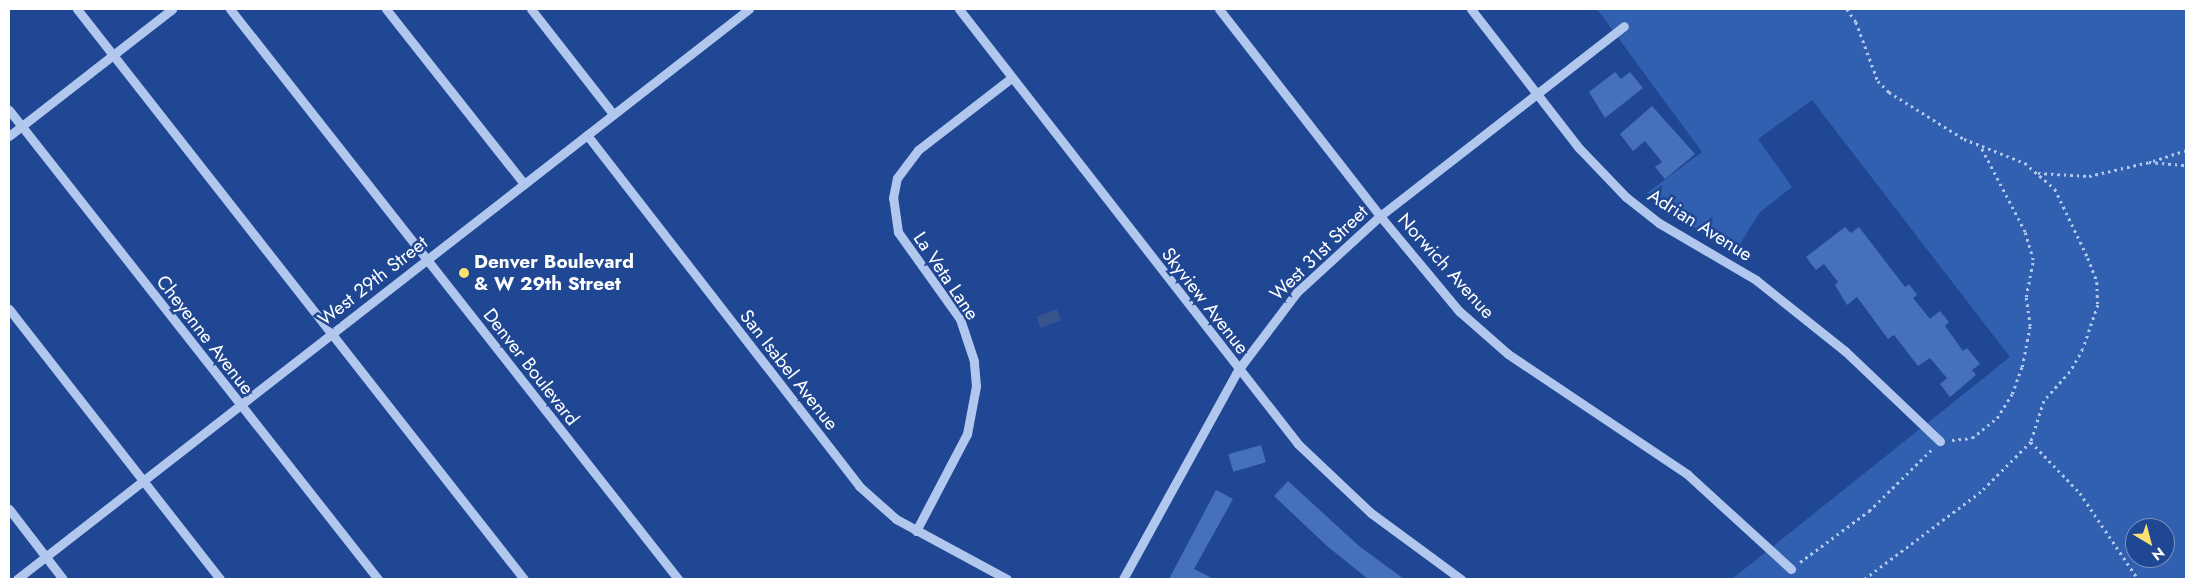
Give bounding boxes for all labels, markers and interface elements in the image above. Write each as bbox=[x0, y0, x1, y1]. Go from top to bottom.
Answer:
street label: Adrian Avenue bbox=[1644, 184, 1756, 266]
street label: West 31st Street bbox=[1265, 201, 1373, 305]
street label: Norwich Avenue bbox=[1393, 209, 1499, 323]
street label: La Veta Lane bbox=[908, 228, 984, 324]
street label: West 29th Street bbox=[314, 231, 432, 331]
street label: Skyview Avenue bbox=[1156, 243, 1254, 359]
place label: Denver Boulevard & W 29th Street bbox=[474, 251, 634, 295]
marker: Denver Boulevard & W 29th Street bbox=[458, 267, 470, 279]
street label: Cheyenne Avenue bbox=[151, 271, 259, 399]
street label: Denver Boulevard bbox=[478, 304, 584, 430]
street label: San Isabel Avenue bbox=[735, 305, 843, 435]
north arrow bbox=[2125, 518, 2175, 568]
text: N bbox=[2148, 543, 2169, 566]

